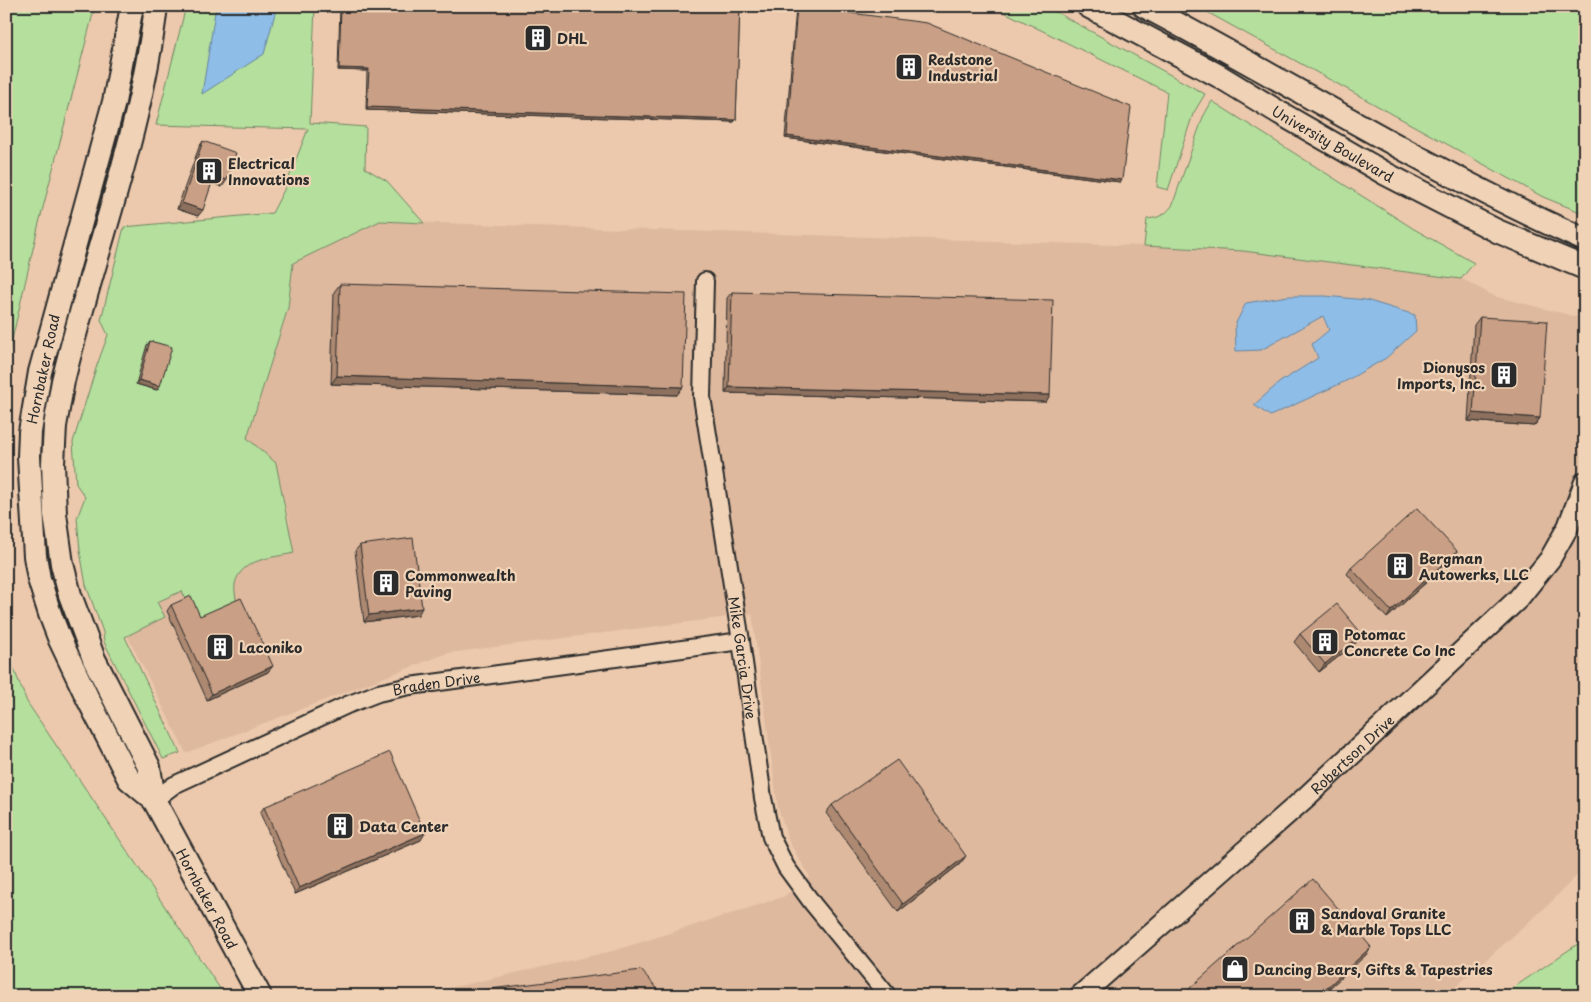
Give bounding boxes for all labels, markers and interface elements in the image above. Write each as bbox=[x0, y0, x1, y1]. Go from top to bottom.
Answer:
building icon: DHL bbox=[523, 23, 553, 53]
place label: DHL bbox=[557, 28, 587, 49]
place label: Redstone Industrial bbox=[928, 49, 998, 86]
building icon: Redstone Industrial bbox=[894, 52, 924, 82]
street label: University Boulevard bbox=[1268, 100, 1398, 187]
place label: Electrical Innovations bbox=[228, 153, 310, 190]
building icon: Electrical Innovations bbox=[194, 156, 224, 186]
street label: Hornbaker Road bbox=[21, 312, 65, 426]
place label: Dionysos Imports, Inc. bbox=[1397, 357, 1485, 394]
building icon: Dionysos Imports, Inc. bbox=[1489, 360, 1519, 390]
place label: Bergman Autowerks, LLC bbox=[1419, 548, 1529, 585]
building icon: Bergman Autowerks, LLC bbox=[1385, 551, 1415, 581]
place label: Commonwealth Paving bbox=[405, 565, 516, 602]
building icon: Commonwealth Paving bbox=[371, 568, 401, 598]
street label: Mike Garcia Drive bbox=[724, 595, 762, 721]
place label: Potomac Concrete Co Inc bbox=[1344, 624, 1456, 661]
building icon: Potomac Concrete Co Inc bbox=[1310, 627, 1340, 657]
building icon: Laconiko bbox=[205, 632, 235, 662]
place label: Laconiko bbox=[239, 637, 302, 658]
street label: Braden Drive bbox=[390, 666, 482, 700]
street label: Robertson Drive bbox=[1305, 710, 1399, 799]
building icon: Data Center bbox=[325, 811, 355, 841]
place label: Data Center bbox=[359, 816, 449, 837]
street label: Hornbaker Road bbox=[172, 844, 243, 953]
place label: Sandoval Granite & Marble Tops LLC bbox=[1321, 903, 1451, 940]
building icon: Sandoval Granite & Marble Tops LLC bbox=[1287, 906, 1317, 936]
shop icon: Dancing Bears, Gifts & Tapestries bbox=[1220, 954, 1250, 984]
place label: Dancing Bears, Gifts & Tapestries bbox=[1254, 959, 1493, 980]

